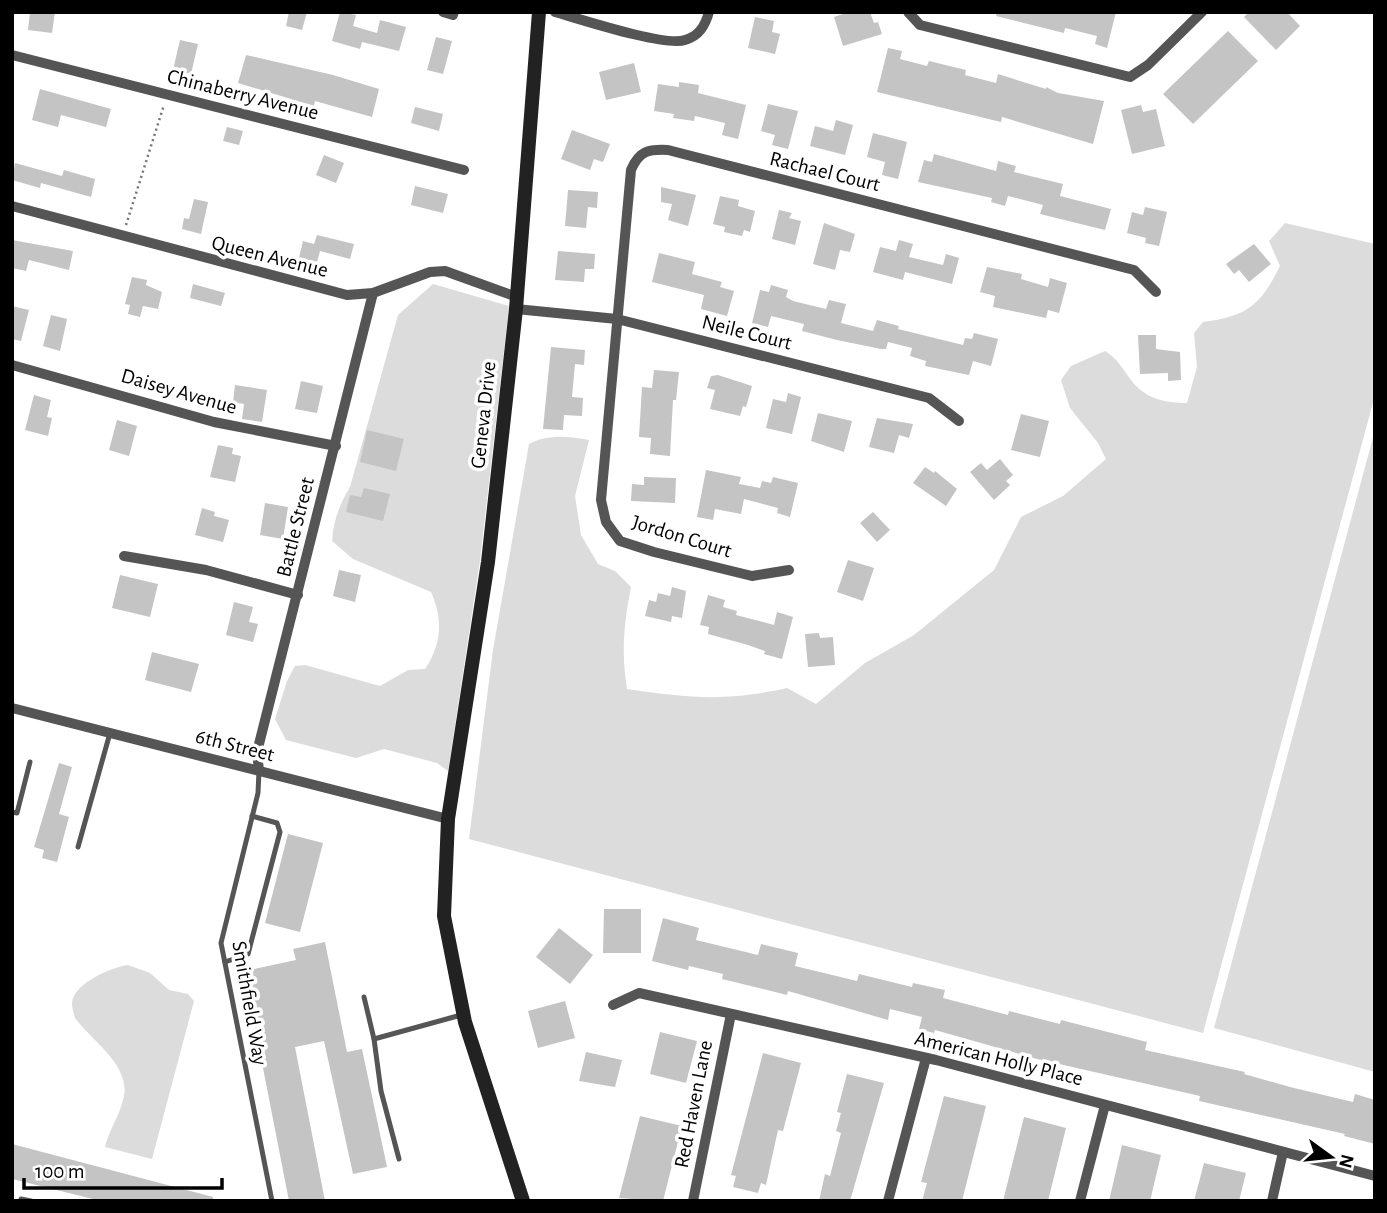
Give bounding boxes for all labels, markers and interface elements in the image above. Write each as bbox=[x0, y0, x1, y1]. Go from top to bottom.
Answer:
street label: Chinaberry Avenue bbox=[165, 65, 321, 123]
street label: Rachael Court bbox=[768, 148, 882, 195]
street label: Queen Avenue bbox=[210, 232, 330, 281]
street label: Neile Court bbox=[700, 311, 794, 354]
street label: Geneva Drive bbox=[467, 360, 500, 470]
street label: Daisey Avenue bbox=[119, 365, 239, 418]
street label: Battle Street bbox=[273, 475, 318, 579]
street label: Jordon Court bbox=[630, 511, 734, 562]
street label: 6th Street bbox=[193, 726, 277, 765]
street label: Smithfield Way bbox=[228, 939, 271, 1067]
street label: American Holly Place bbox=[913, 1027, 1085, 1090]
street label: Red Haven Lane bbox=[671, 1038, 716, 1170]
north arrow bbox=[1296, 1122, 1366, 1192]
scale bar bbox=[24, 1146, 222, 1190]
text: N bbox=[1335, 1152, 1357, 1170]
text: 100 m bbox=[35, 1161, 85, 1182]

